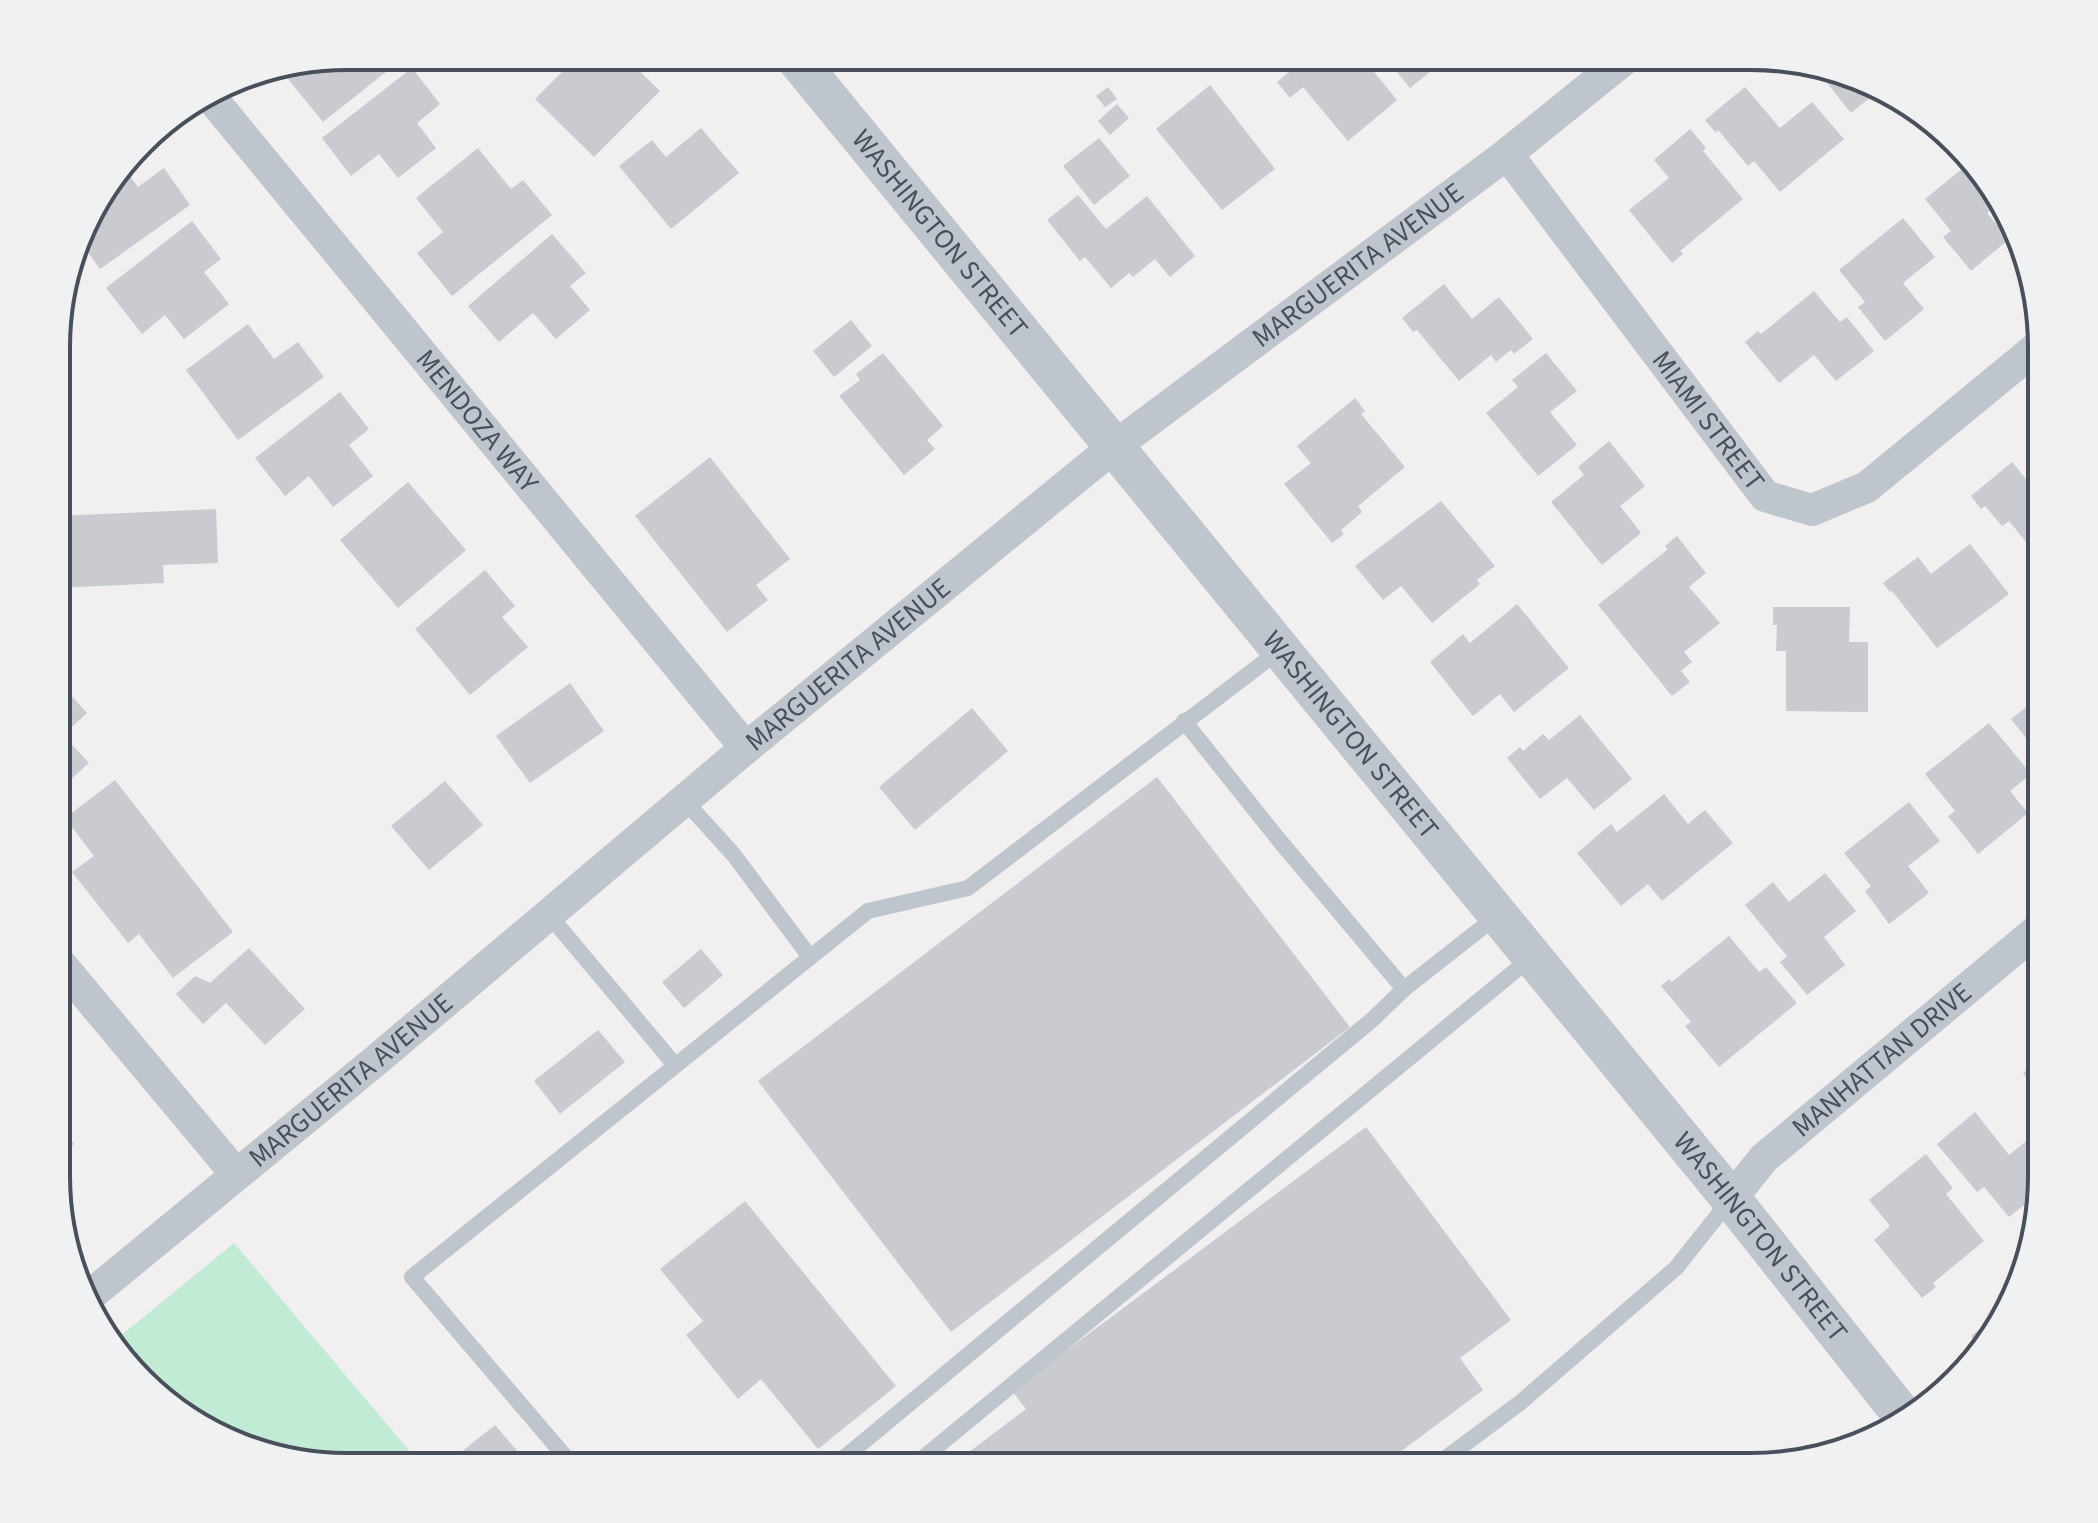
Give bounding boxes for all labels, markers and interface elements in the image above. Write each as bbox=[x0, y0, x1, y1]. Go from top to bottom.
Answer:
street label: WASHINGTON STREET bbox=[842, 121, 1037, 347]
street label: MARGUERITA AVENUE bbox=[1244, 173, 1472, 357]
street label: MENDOZA WAY bbox=[406, 341, 548, 502]
street label: MIAMI STREET bbox=[1642, 342, 1774, 499]
street label: MARGUERITA AVENUE bbox=[737, 569, 959, 761]
street label: WASHINGTON STREET bbox=[1253, 622, 1448, 848]
street label: MANHATTAN DRIVE bbox=[1783, 973, 1980, 1147]
street label: MARGUERITA AVENUE bbox=[240, 984, 462, 1177]
street label: WASHINGTON STREET bbox=[1664, 1123, 1857, 1351]

